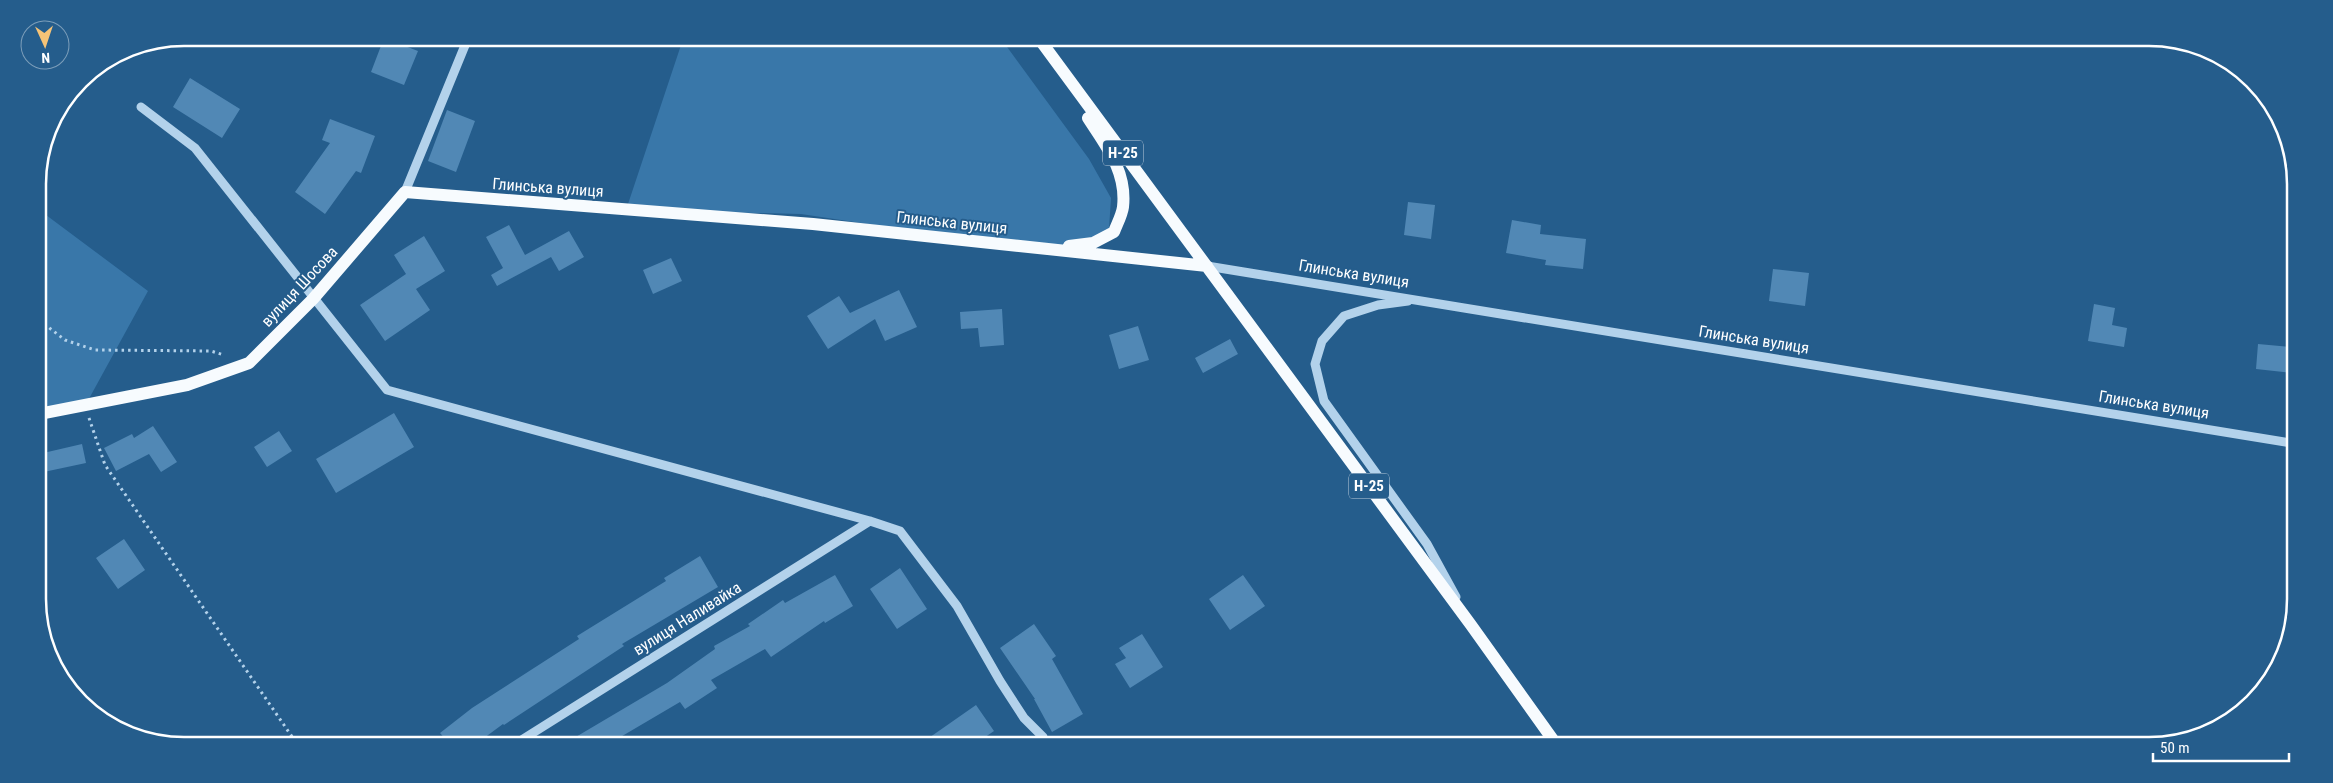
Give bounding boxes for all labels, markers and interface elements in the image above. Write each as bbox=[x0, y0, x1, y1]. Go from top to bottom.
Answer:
north arrow bbox=[20, 20, 70, 70]
text: N bbox=[41, 50, 50, 66]
road number: Н-25 bbox=[1103, 140, 1143, 166]
street label: Глинська вулиця bbox=[492, 174, 604, 201]
street label: Глинська вулиця bbox=[896, 207, 1008, 238]
street label: вулиця Шосова bbox=[257, 242, 341, 330]
street label: Глинська вулиця bbox=[1297, 255, 1410, 292]
street label: Глинська вулиця bbox=[1697, 321, 1810, 358]
street label: Глинська вулиця bbox=[2097, 386, 2210, 423]
road number: Н-25 bbox=[1349, 474, 1389, 498]
street label: вулиця Наливайка bbox=[630, 578, 745, 659]
scale bar bbox=[2153, 730, 2289, 762]
text: 50 m bbox=[2160, 739, 2190, 757]

